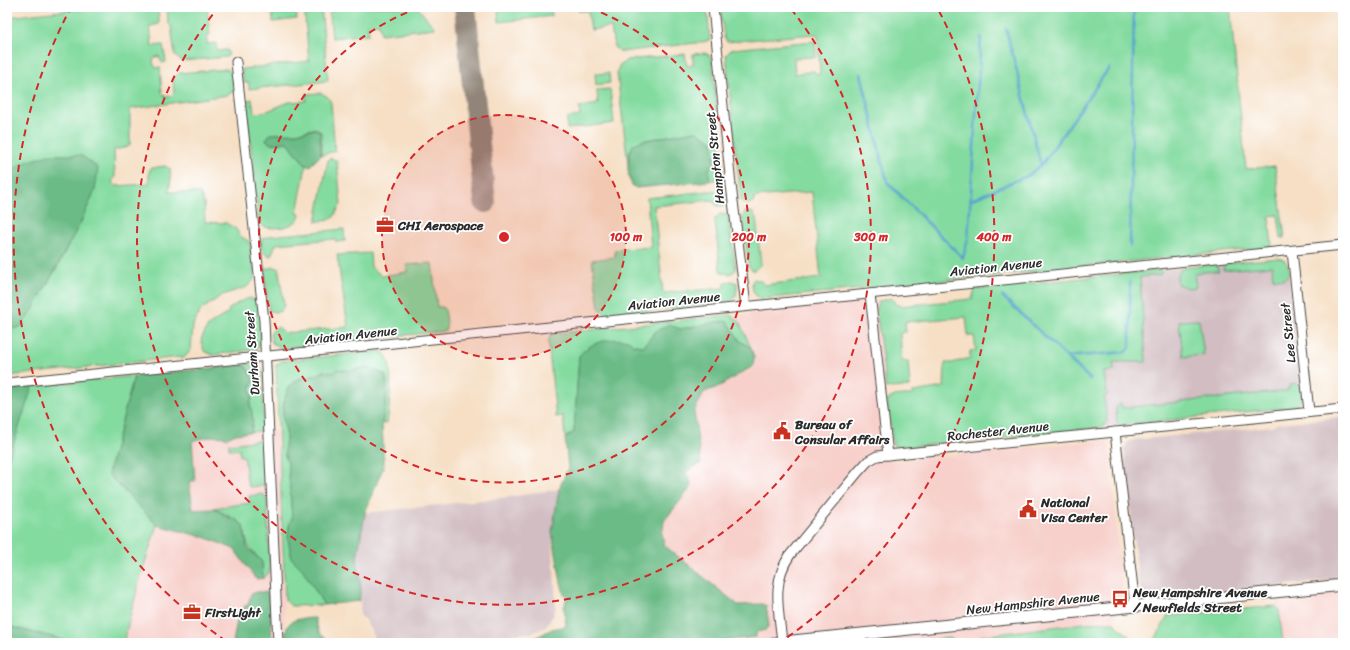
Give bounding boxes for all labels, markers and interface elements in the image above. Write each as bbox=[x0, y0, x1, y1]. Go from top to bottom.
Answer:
street label: Hampton Street bbox=[699, 110, 731, 205]
place label: CHI Aerospace bbox=[397, 214, 484, 237]
office icon: CHI Aerospace bbox=[375, 215, 395, 235]
text: 100 m bbox=[610, 226, 643, 248]
text: 200 m bbox=[731, 226, 767, 248]
text: 300 m bbox=[853, 226, 889, 248]
text: 400 m bbox=[975, 226, 1012, 248]
centre of rings bbox=[497, 230, 511, 244]
street label: Aviation Avenue bbox=[948, 251, 1044, 283]
street label: Aviation Avenue bbox=[626, 285, 722, 317]
street label: Lee Street bbox=[1273, 301, 1303, 364]
street label: Durham Street bbox=[238, 309, 266, 396]
street label: Aviation Avenue bbox=[303, 319, 399, 351]
place label: Bureau of Consular Affairs bbox=[794, 413, 890, 451]
street label: Rochester Avenue bbox=[946, 414, 1050, 448]
public building icon: Bureau of Consular Affairs bbox=[772, 421, 792, 441]
place label: National Visa Center bbox=[1040, 491, 1109, 529]
public building icon: National Visa Center bbox=[1018, 499, 1038, 519]
place label: New Hampshire Avenue / Newfields Street bbox=[1132, 581, 1268, 619]
street label: New Hampshire Avenue bbox=[965, 585, 1101, 621]
bus stop icon: New Hampshire Avenue / Newfields Street bbox=[1110, 589, 1130, 609]
place label: FirstLight bbox=[204, 601, 261, 624]
office icon: FirstLight bbox=[182, 602, 202, 622]

